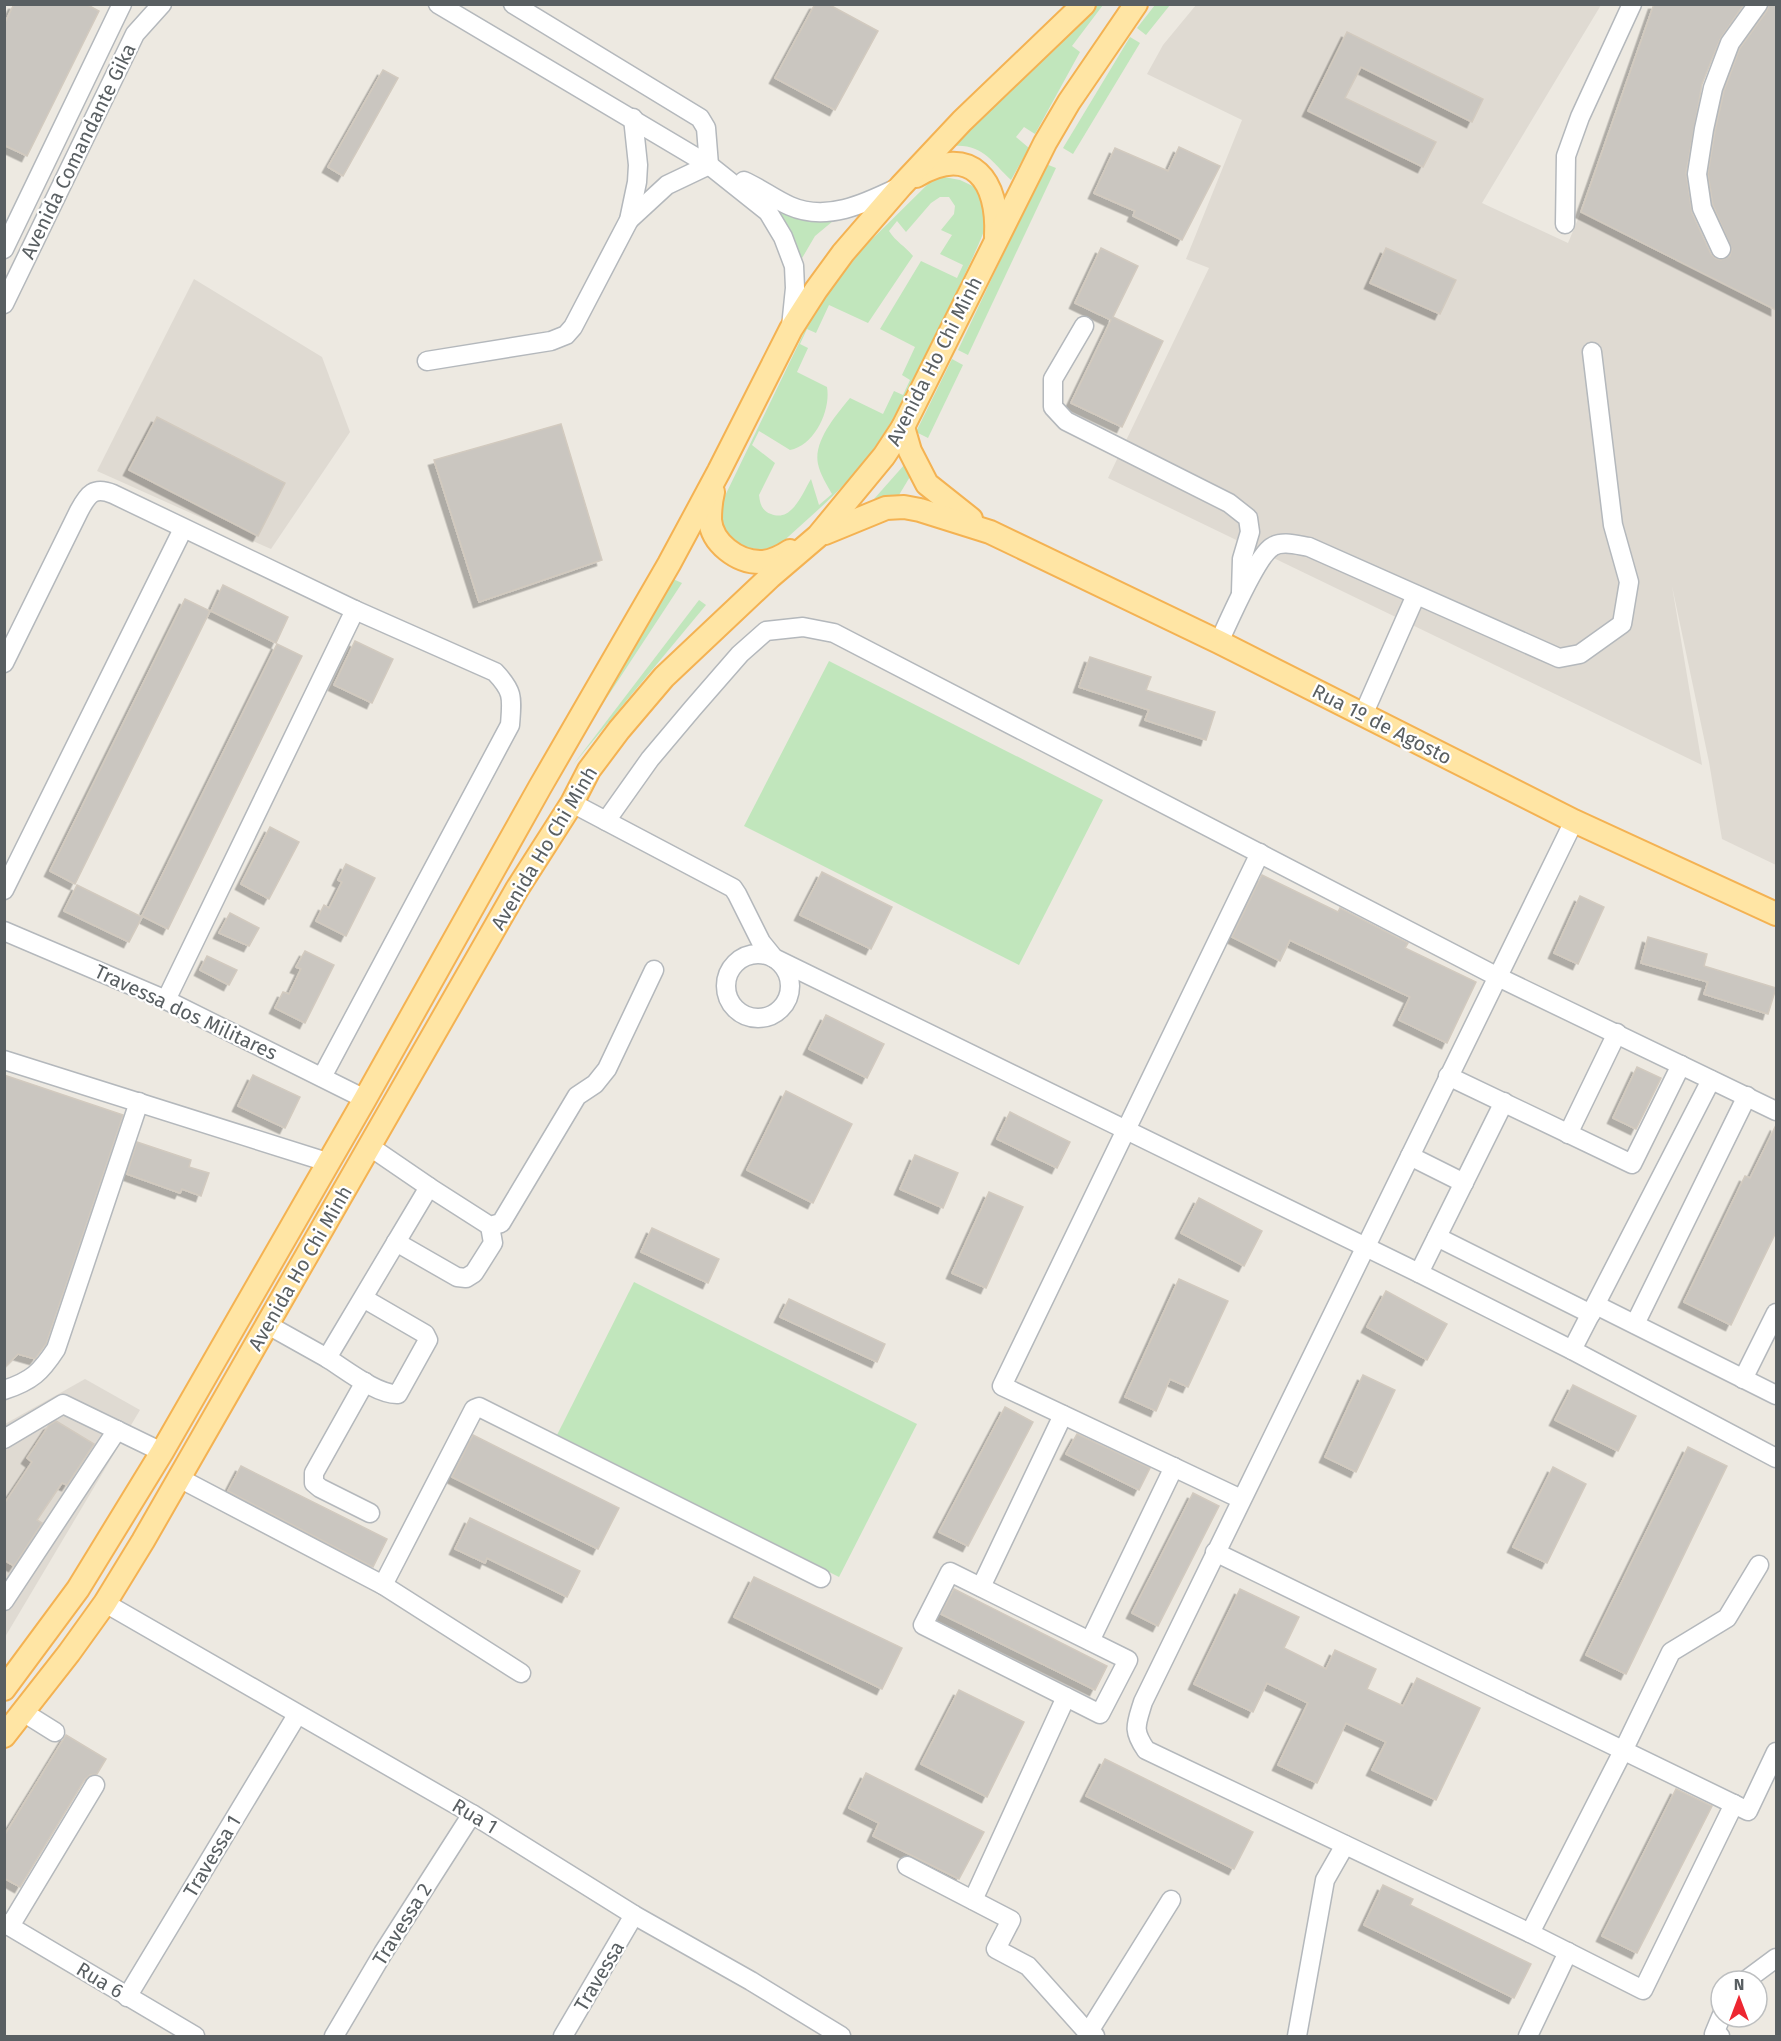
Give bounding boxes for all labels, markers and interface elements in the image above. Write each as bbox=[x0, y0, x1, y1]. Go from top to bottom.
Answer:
street label: Avenida Comandante Gika bbox=[15, 39, 141, 263]
street label: Avenida Ho Chi Minh bbox=[881, 272, 987, 450]
street label: Rua 1º de Agosto bbox=[1308, 679, 1456, 769]
street label: Avenida Ho Chi Minh bbox=[486, 762, 602, 934]
street label: Travessa dos Militares bbox=[91, 959, 281, 1065]
street label: Avenida Ho Chi Minh bbox=[243, 1181, 357, 1355]
street label: Rua 1 bbox=[448, 1793, 502, 1839]
street label: Travessa 1 bbox=[178, 1811, 246, 1901]
street label: Travessa 2 bbox=[367, 1878, 437, 1970]
street label: Travessa bbox=[569, 1937, 629, 2015]
street label: Rua 6 bbox=[72, 1957, 128, 2003]
north arrow bbox=[1709, 1969, 1769, 2029]
text: N bbox=[1734, 1975, 1744, 1994]

